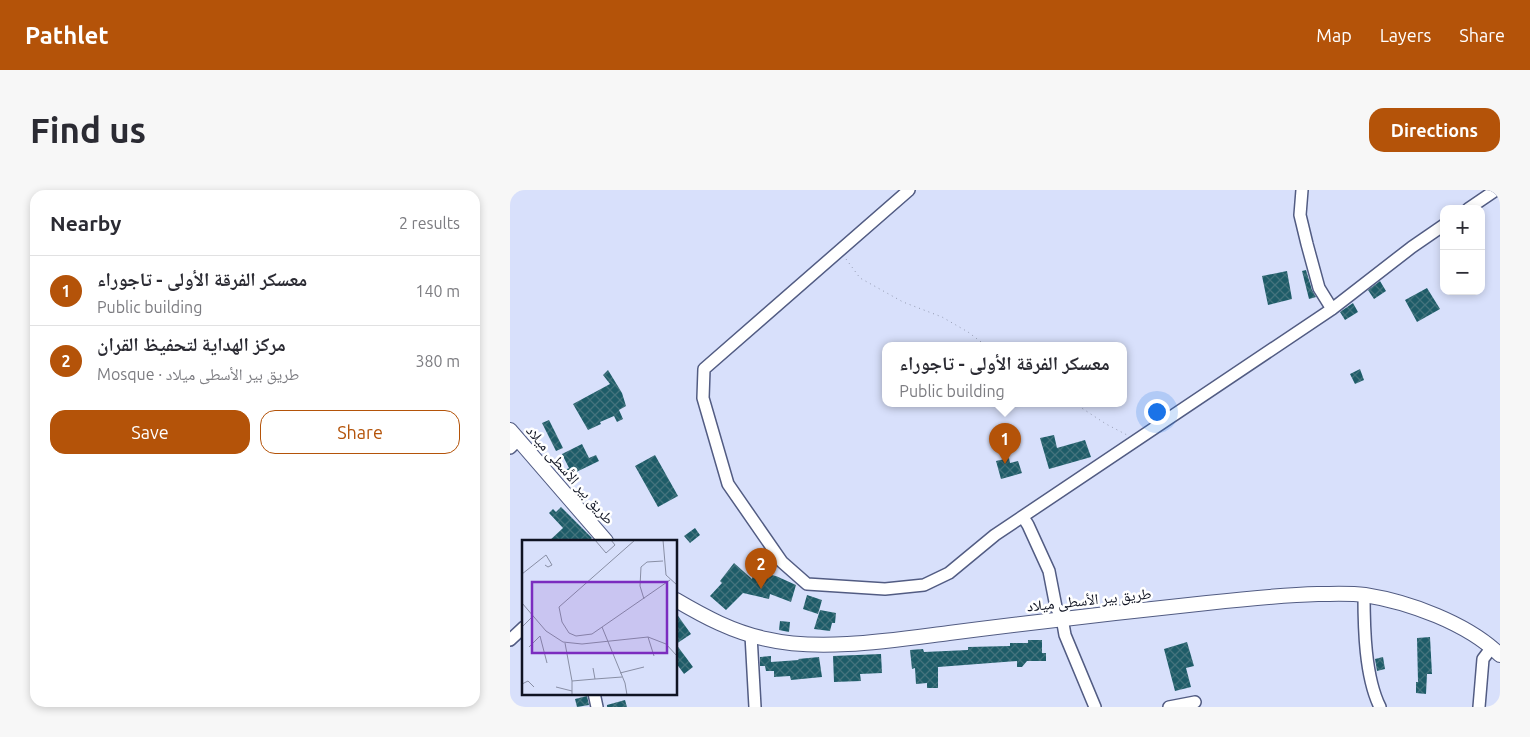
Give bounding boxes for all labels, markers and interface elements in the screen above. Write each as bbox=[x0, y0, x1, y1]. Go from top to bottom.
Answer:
text: Pathlet bbox=[25, 22, 109, 49]
text: Map bbox=[1316, 25, 1352, 45]
text: Layers bbox=[1380, 25, 1431, 45]
text: Share bbox=[1459, 25, 1505, 45]
button: Directions bbox=[1369, 108, 1500, 152]
text: Find us bbox=[30, 110, 146, 150]
map controls bbox=[1440, 205, 1485, 295]
button: + bbox=[1440, 205, 1485, 250]
text: Nearby bbox=[50, 211, 121, 235]
text: 2 results bbox=[399, 214, 460, 232]
button: − bbox=[1440, 250, 1485, 295]
text: معسكر الفرقة الأولى - تاجوراء bbox=[97, 268, 307, 290]
text: 1 bbox=[61, 282, 71, 300]
text: 140 m bbox=[415, 282, 460, 300]
text: Public building bbox=[97, 298, 202, 316]
text: مركز الهداية لتحفيظ القران bbox=[97, 333, 286, 355]
popup bbox=[882, 342, 1127, 407]
text: 2 bbox=[61, 352, 71, 370]
text: 380 m bbox=[415, 352, 460, 370]
text: معسكر الفرقة الأولى - تاجوراء bbox=[899, 352, 1110, 374]
text: Mosque · طريق بير الأسطى ميلاد bbox=[97, 365, 299, 383]
text: Public building bbox=[899, 382, 1005, 400]
your location bbox=[1144, 399, 1170, 425]
button: Save bbox=[50, 410, 250, 454]
button: Share bbox=[260, 410, 460, 454]
street label: طريق بير الأسطى ميلاد bbox=[521, 422, 618, 529]
pin: 1 bbox=[989, 423, 1021, 464]
inset map bbox=[522, 540, 678, 694]
pin: 2 bbox=[745, 548, 777, 589]
street label: طريق بير الأسطى ميلاد bbox=[1026, 584, 1152, 616]

